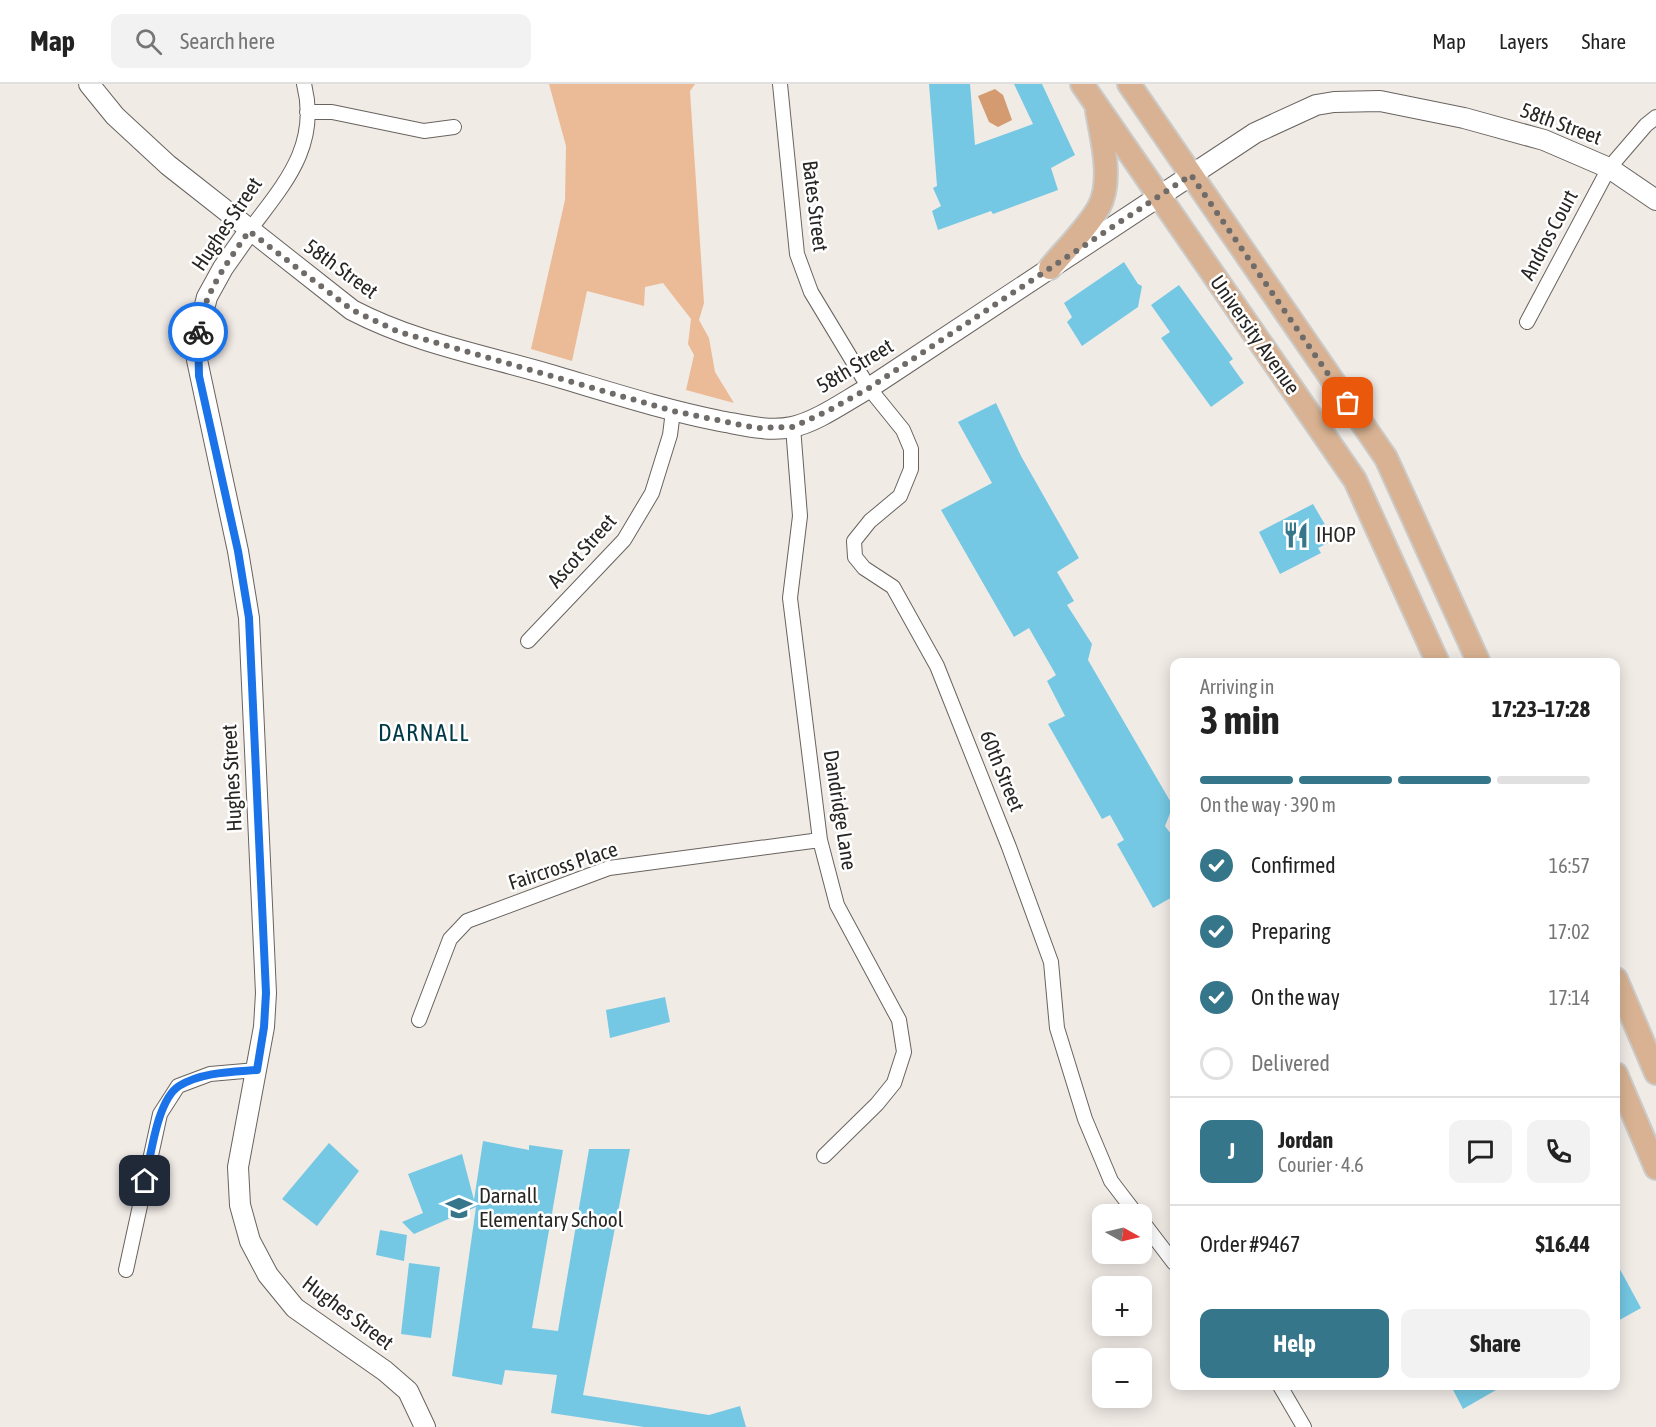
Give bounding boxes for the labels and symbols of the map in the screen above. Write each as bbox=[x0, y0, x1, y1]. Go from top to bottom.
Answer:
street label: 58th Street bbox=[1517, 97, 1605, 149]
street label: Bates Street bbox=[799, 159, 833, 253]
street label: Hughes Street bbox=[186, 172, 266, 275]
street label: Andros Court bbox=[1514, 186, 1582, 284]
street label: 58th Street bbox=[300, 234, 383, 303]
street label: University Avenue bbox=[1206, 270, 1306, 398]
courier bbox=[168, 302, 228, 362]
street label: 58th Street bbox=[812, 333, 897, 397]
pin bbox=[1322, 377, 1373, 428]
street label: Ascot Street bbox=[542, 509, 620, 592]
restaurant icon: IHOP bbox=[1281, 520, 1311, 550]
place label: IHOP bbox=[1316, 522, 1356, 546]
district label: DARNALL bbox=[378, 719, 470, 746]
street label: Hughes Street bbox=[216, 724, 246, 832]
street label: 60th Street bbox=[976, 727, 1030, 814]
street label: Dandridge Lane bbox=[820, 748, 862, 872]
street label: Faircross Place bbox=[505, 836, 620, 894]
pin bbox=[119, 1155, 170, 1206]
place label: Darnall Elementary School bbox=[479, 1183, 624, 1231]
school or university icon: Darnall Elementary School bbox=[444, 1193, 474, 1223]
north arrow bbox=[1092, 1204, 1152, 1264]
street label: Hughes Street bbox=[298, 1270, 399, 1354]

